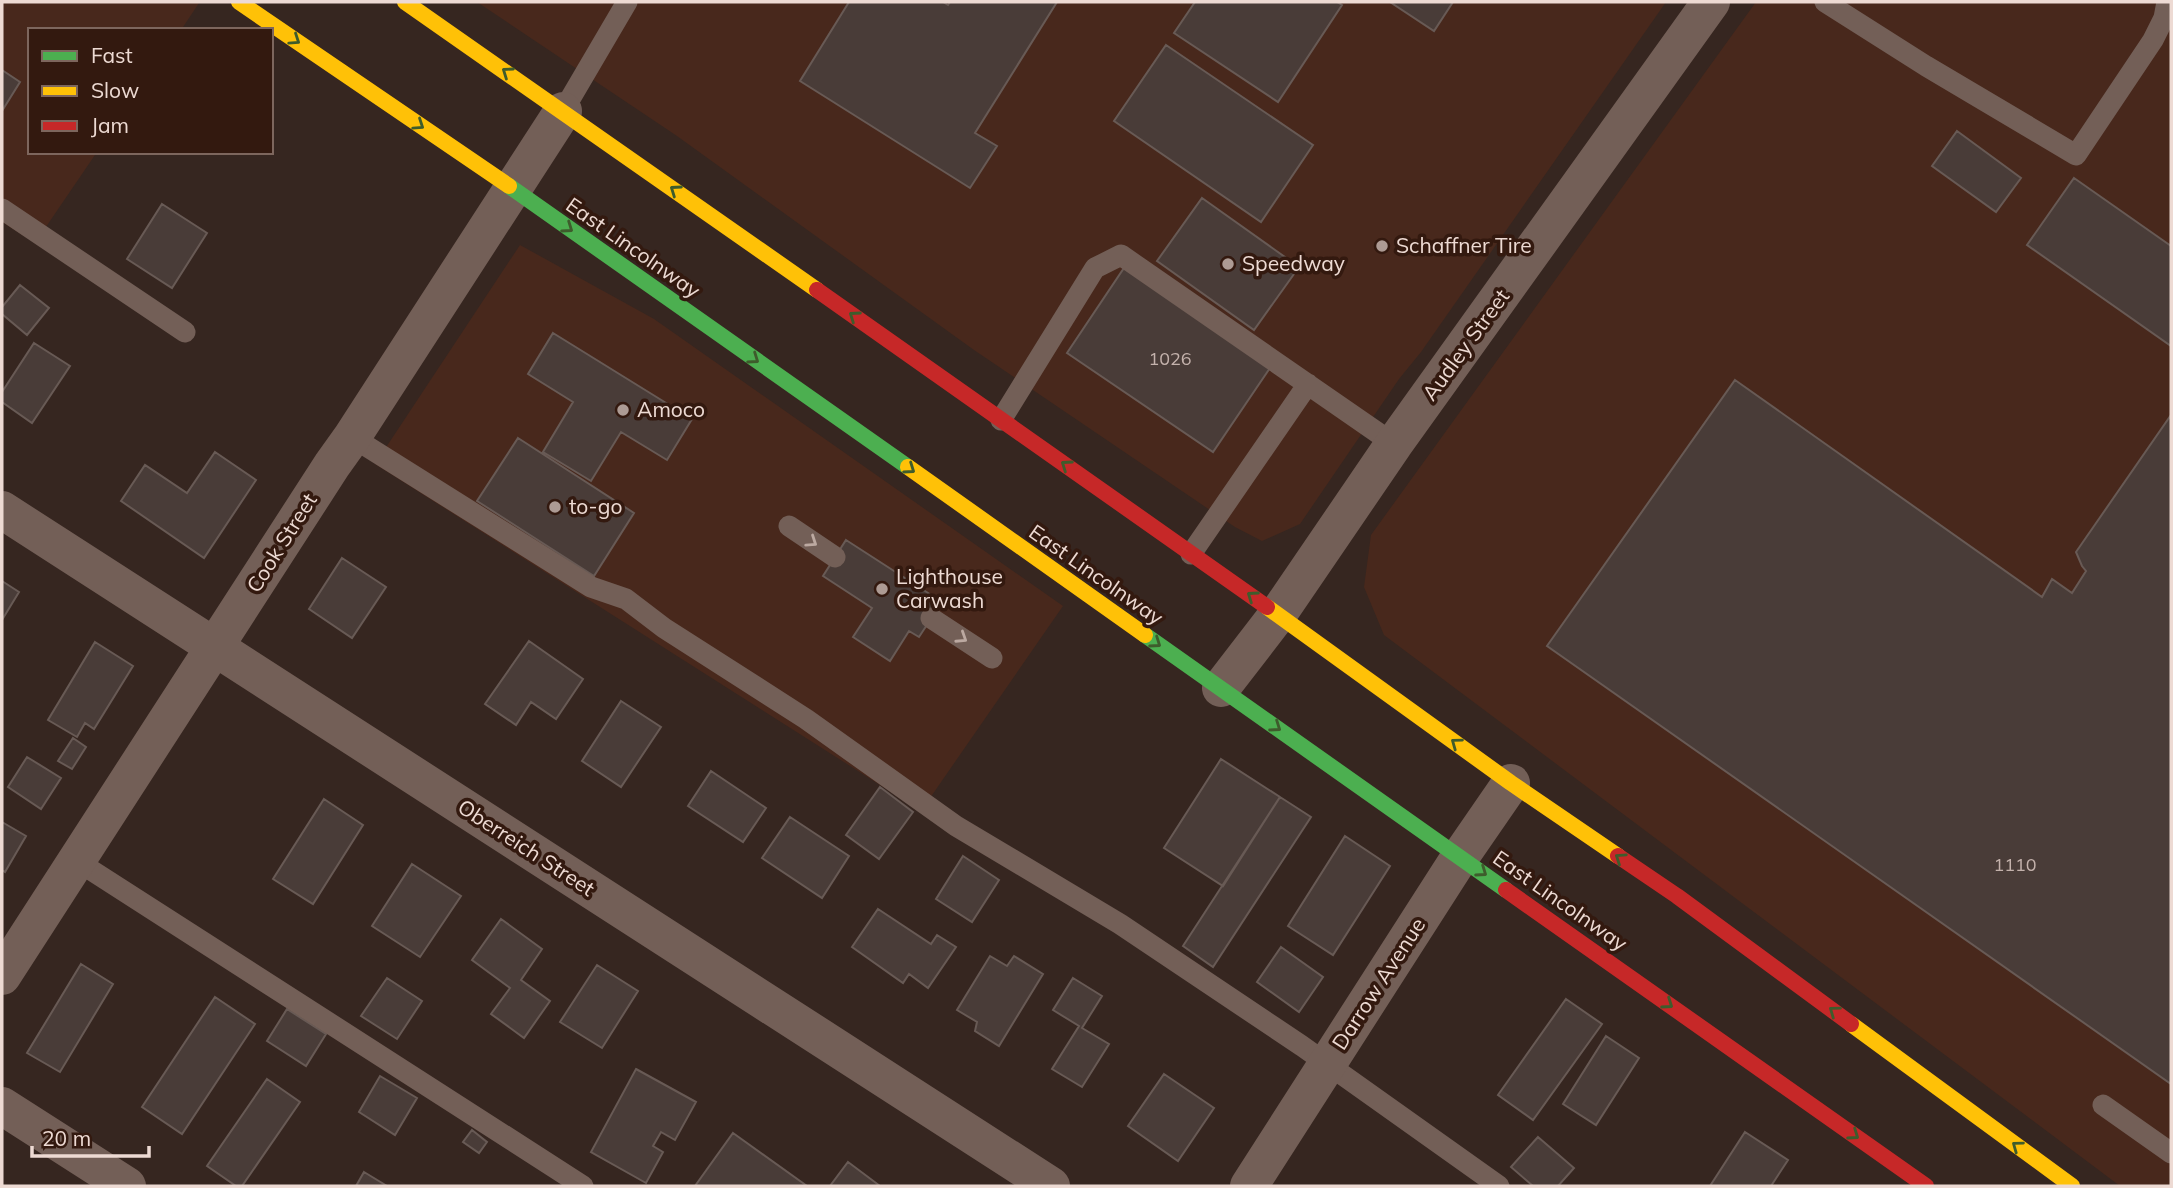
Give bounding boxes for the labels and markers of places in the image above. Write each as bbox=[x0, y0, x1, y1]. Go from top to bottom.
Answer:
place label: Schaffner Tire bbox=[1396, 232, 1532, 258]
marker: Schaffner Tire bbox=[1374, 238, 1390, 254]
place label: Speedway bbox=[1242, 250, 1345, 276]
marker: Speedway bbox=[1220, 256, 1236, 272]
place label: Amoco bbox=[637, 396, 705, 422]
marker: Amoco bbox=[615, 402, 631, 418]
place label: to-go bbox=[569, 493, 623, 519]
marker: to-go bbox=[547, 499, 563, 515]
place label: Lighthouse Carwash bbox=[896, 563, 1003, 613]
marker: Lighthouse Carwash bbox=[874, 581, 890, 597]

